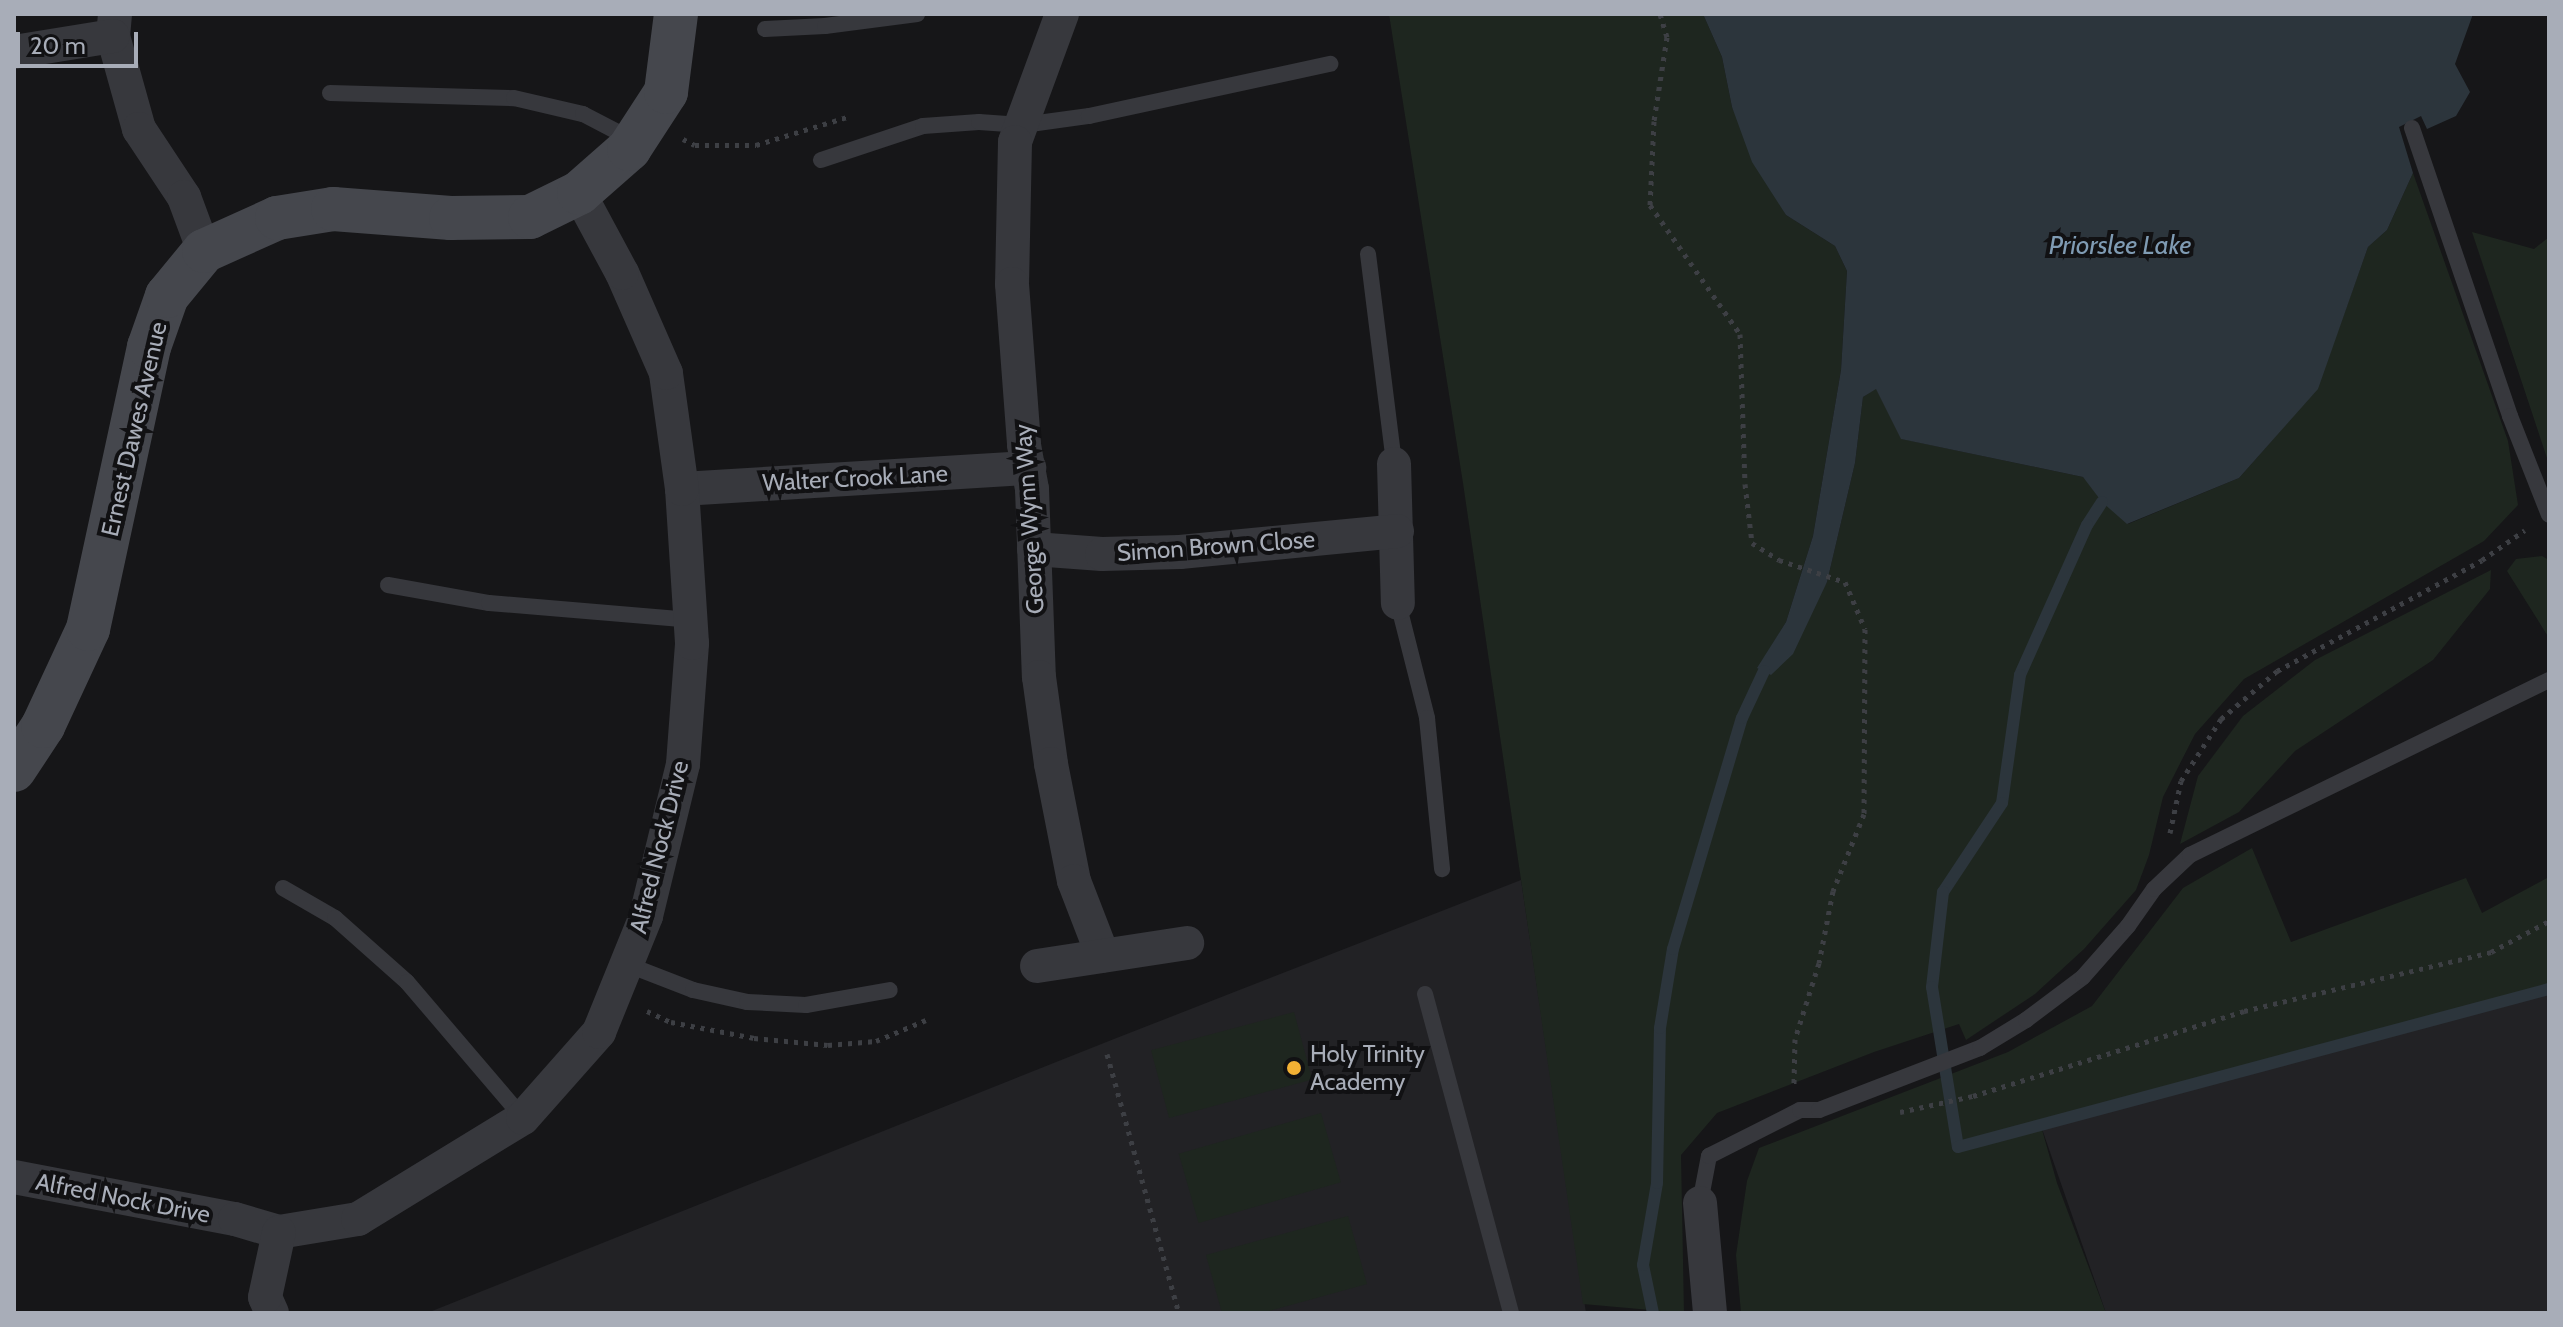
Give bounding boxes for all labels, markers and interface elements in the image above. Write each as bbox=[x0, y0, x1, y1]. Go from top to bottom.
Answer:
scale bar bbox=[20, 16, 142, 66]
text: 20 m bbox=[30, 31, 86, 60]
water label: Priorslee Lake bbox=[2049, 230, 2191, 262]
street label: Ernest Dawes Avenue bbox=[95, 319, 173, 539]
street label: George Wynn Way bbox=[1008, 423, 1050, 615]
street label: Walter Crook Lane bbox=[761, 459, 949, 497]
street label: Simon Brown Close bbox=[1116, 525, 1316, 567]
street label: Alfred Nock Drive bbox=[624, 758, 694, 936]
place label: Holy Trinity Academy bbox=[1310, 1040, 1425, 1096]
marker: Holy Trinity Academy bbox=[1285, 1059, 1303, 1077]
street label: Alfred Nock Drive bbox=[33, 1167, 213, 1229]

